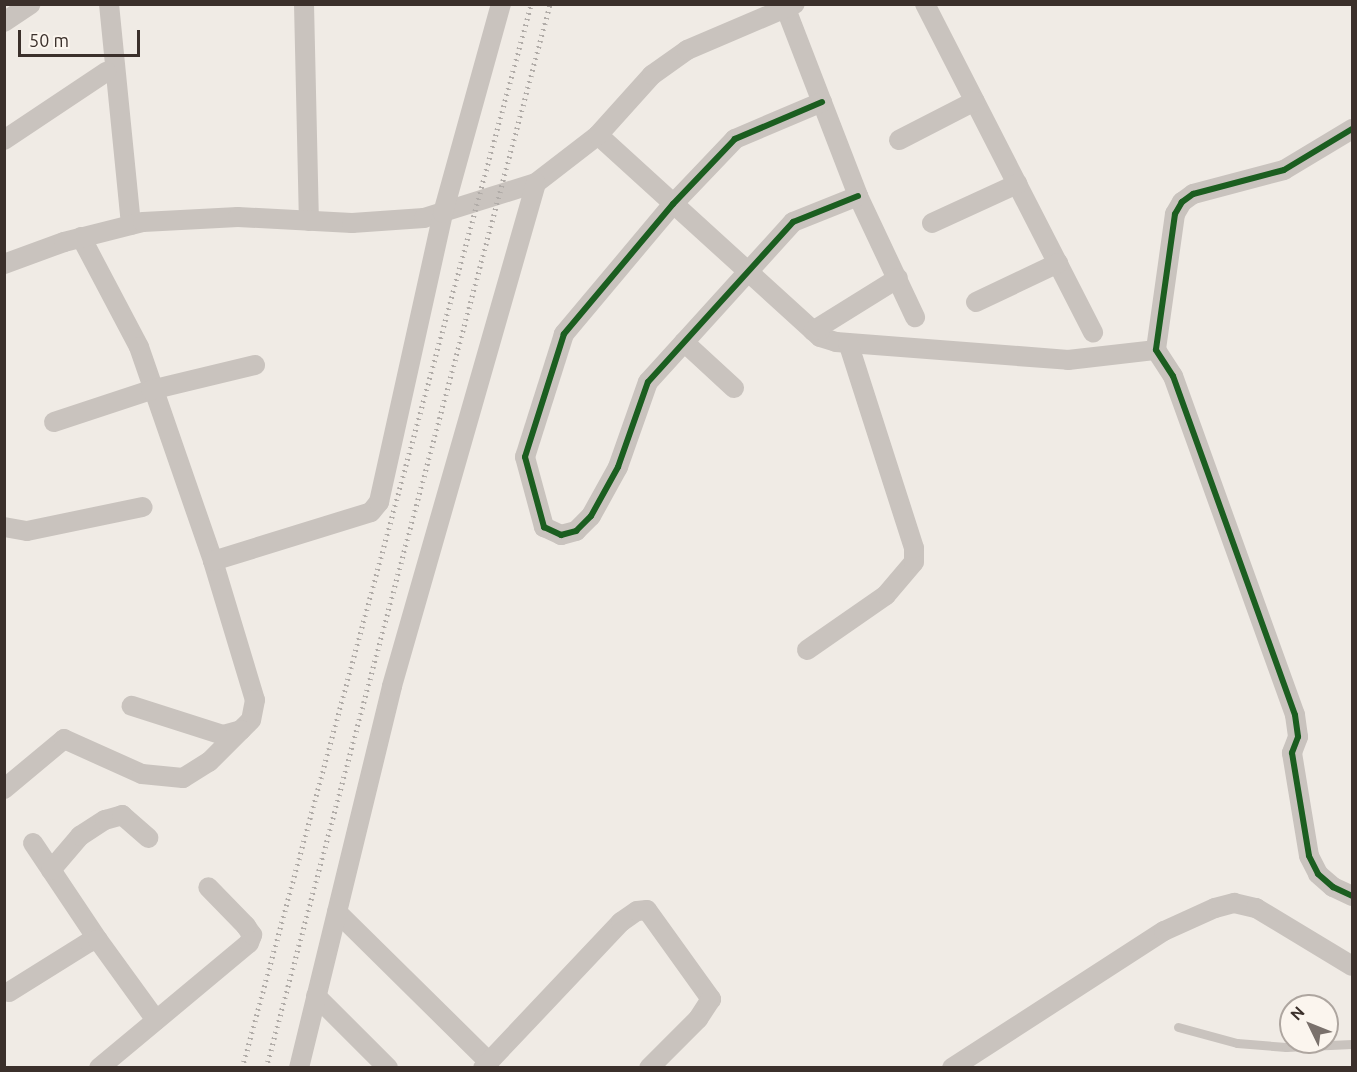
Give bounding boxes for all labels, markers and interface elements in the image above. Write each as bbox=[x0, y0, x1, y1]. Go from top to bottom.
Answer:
scale bar bbox=[21, 18, 142, 56]
text: 50 m bbox=[29, 30, 69, 50]
north arrow bbox=[1279, 994, 1339, 1054]
text: N bbox=[1287, 1003, 1308, 1024]

